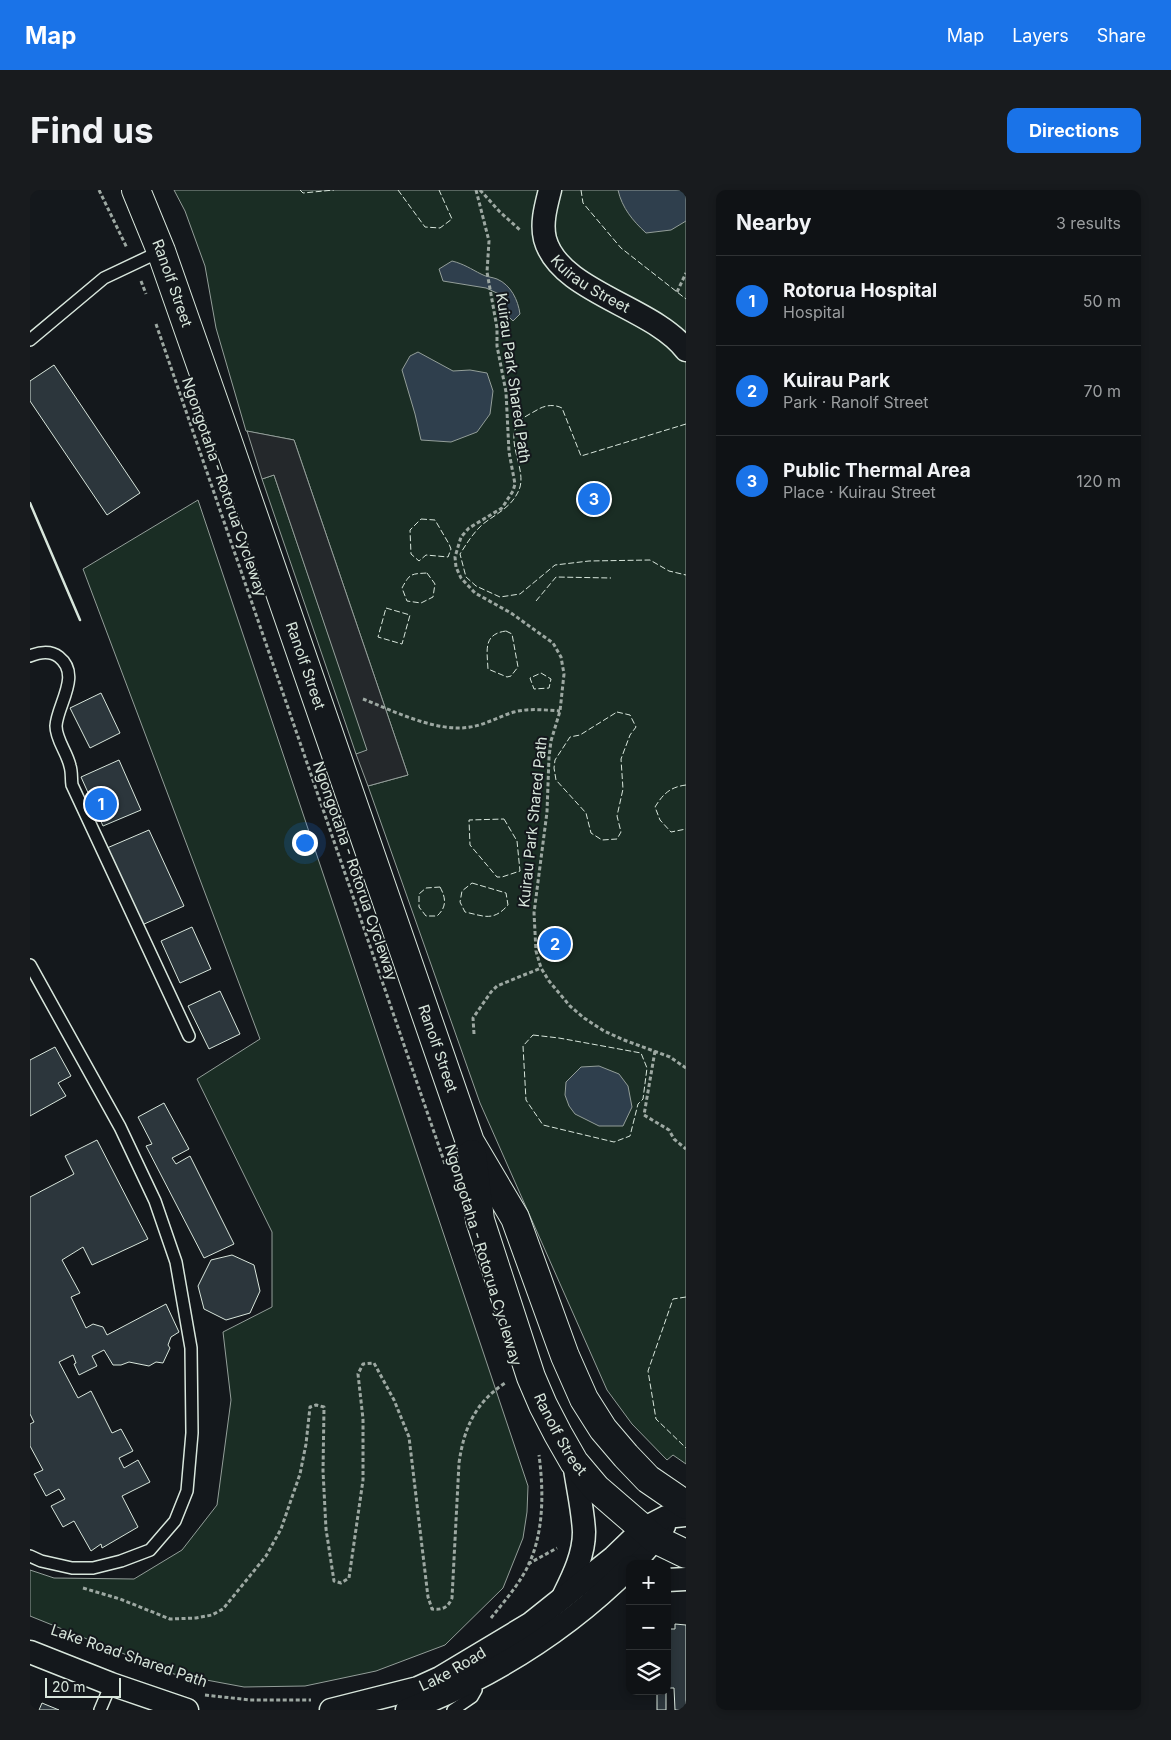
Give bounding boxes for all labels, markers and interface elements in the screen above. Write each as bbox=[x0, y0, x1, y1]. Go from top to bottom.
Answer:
text: Map bbox=[25, 21, 76, 50]
text: Map bbox=[947, 25, 984, 46]
text: Layers bbox=[1012, 25, 1069, 46]
text: Share bbox=[1097, 25, 1146, 46]
button: Directions bbox=[1007, 108, 1141, 153]
text: Find us bbox=[30, 109, 154, 151]
text: Nearby bbox=[736, 210, 811, 235]
text: 3 results bbox=[1056, 213, 1121, 233]
street label: Ranolf Street bbox=[148, 236, 197, 329]
street label: Kuirau Street bbox=[547, 251, 633, 317]
text: Rotorua Hospital bbox=[783, 279, 937, 302]
text: 1 bbox=[749, 291, 755, 311]
text: 50 m bbox=[1083, 291, 1121, 311]
street label: Kuirau Park Shared Path bbox=[492, 292, 535, 464]
text: Hospital bbox=[783, 302, 845, 322]
text: Kuirau Park bbox=[783, 369, 890, 392]
street label: Ngongotaha - Rotorua Cycleway bbox=[178, 375, 271, 599]
text: 2 bbox=[747, 381, 757, 401]
text: 70 m bbox=[1084, 381, 1121, 401]
text: Park · Ranolf Street bbox=[783, 392, 929, 412]
text: Public Thermal Area bbox=[783, 459, 971, 482]
text: 3 bbox=[747, 471, 757, 491]
text: 120 m bbox=[1076, 471, 1121, 491]
pin: 3 bbox=[578, 480, 610, 518]
text: Place · Kuirau Street bbox=[783, 482, 936, 502]
street label: Ranolf Street bbox=[282, 619, 330, 712]
street label: Kuirau Park Shared Path bbox=[514, 736, 551, 908]
street label: Ngongotaha - Rotorua Cycleway bbox=[309, 759, 402, 983]
pin: 1 bbox=[85, 785, 117, 823]
your location bbox=[292, 830, 318, 856]
pin: 2 bbox=[539, 925, 571, 963]
street label: Ranolf Street bbox=[414, 1002, 462, 1095]
street label: Ngongotaha - Rotorua Cycleway bbox=[441, 1142, 526, 1368]
street label: Ranolf Street bbox=[530, 1390, 591, 1479]
map controls bbox=[626, 1560, 671, 1695]
button: + bbox=[626, 1560, 671, 1605]
button: − bbox=[626, 1605, 671, 1650]
street label: Lake Road Shared Path bbox=[48, 1620, 210, 1691]
street label: Lake Road bbox=[416, 1643, 489, 1695]
button: layers bbox=[626, 1650, 671, 1695]
scale bar bbox=[45, 1675, 121, 1698]
text: 20 m bbox=[52, 1678, 86, 1695]

